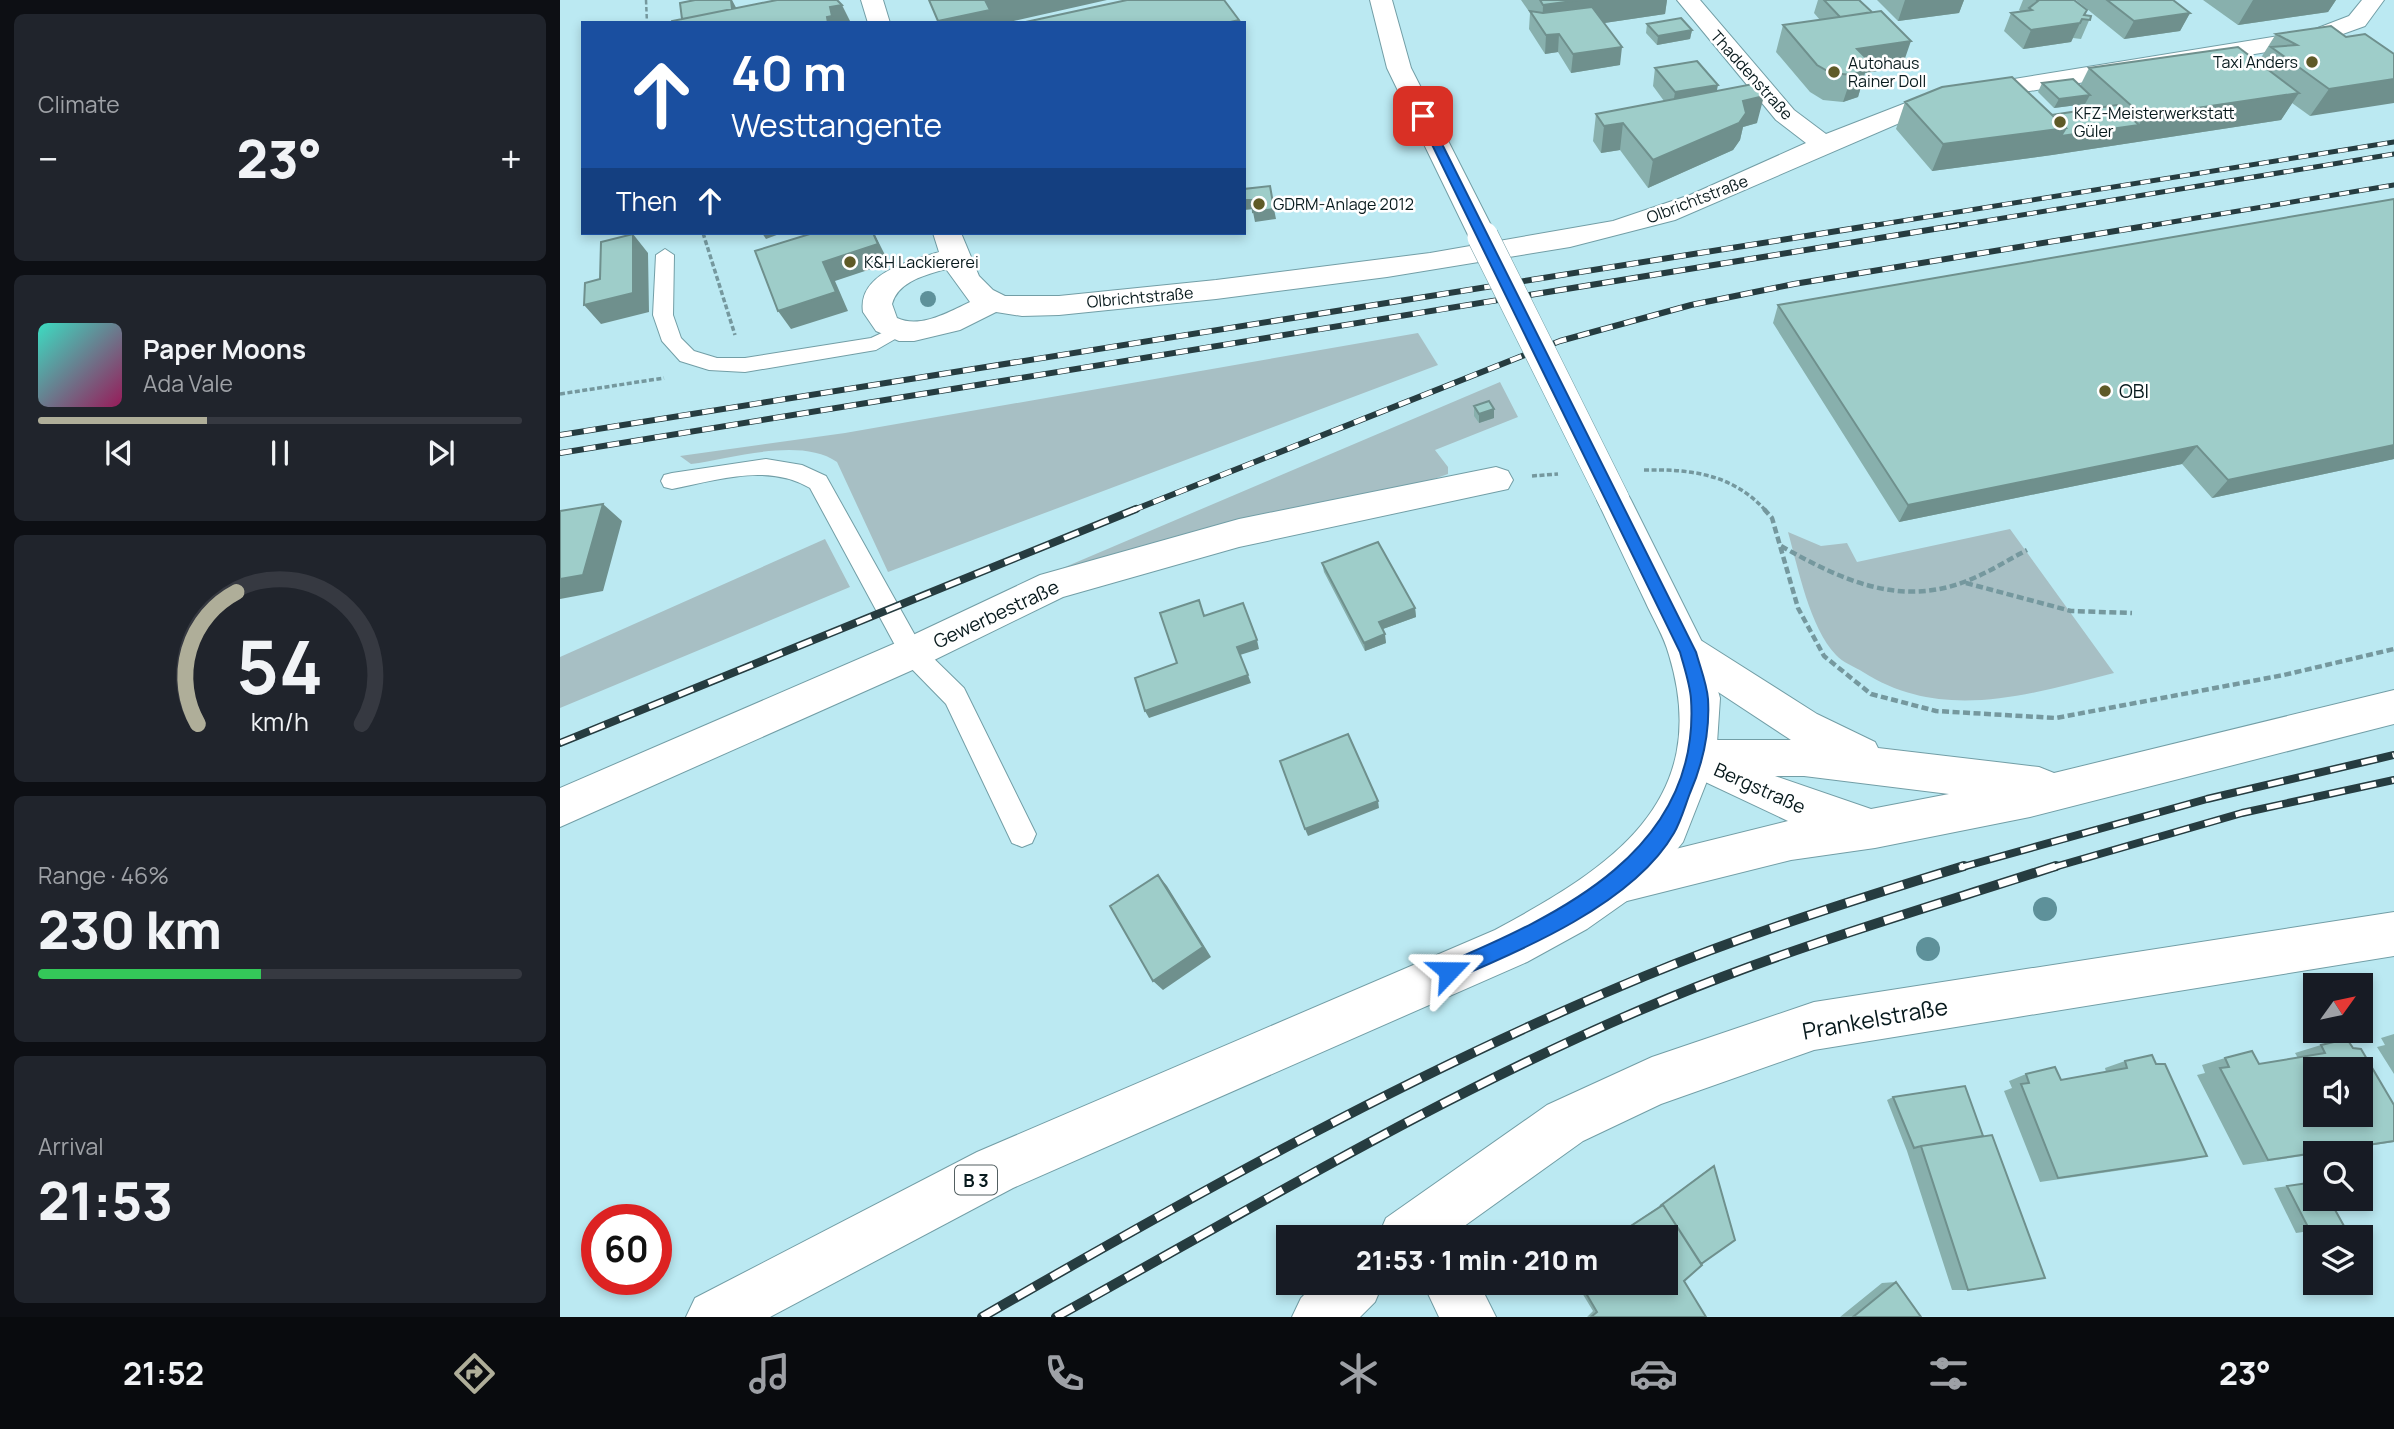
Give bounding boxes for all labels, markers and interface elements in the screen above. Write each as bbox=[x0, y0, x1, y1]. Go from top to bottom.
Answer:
street label: Thaddenstraße bbox=[1706, 25, 1798, 125]
text: 40 m bbox=[731, 39, 847, 106]
icon: ahead bbox=[616, 49, 707, 140]
place label: Taxi Anders bbox=[2213, 51, 2298, 73]
place label: Autohaus Rainer Doll bbox=[1848, 52, 1926, 92]
marker: Taxi Anders bbox=[2304, 54, 2320, 70]
marker: Autohaus Rainer Doll bbox=[1826, 64, 1842, 80]
pin bbox=[1393, 86, 1453, 146]
text: Climate bbox=[38, 88, 120, 120]
icon: arrive bbox=[1404, 97, 1442, 135]
place label: KFZ-Meisterwerkstatt Güler bbox=[2074, 102, 2235, 142]
text: Westtangente bbox=[731, 103, 942, 147]
marker: KFZ-Meisterwerkstatt Güler bbox=[2052, 114, 2068, 130]
text: 23° bbox=[237, 123, 322, 194]
text: − bbox=[38, 132, 59, 184]
text: + bbox=[500, 132, 522, 184]
street label: Olbrichtstraße bbox=[1643, 170, 1751, 228]
icon: ahead bbox=[691, 182, 729, 220]
text: Then bbox=[616, 183, 677, 219]
place label: GDRM-Anlage 2012 bbox=[1273, 193, 1414, 215]
marker: GDRM-Anlage 2012 bbox=[1251, 196, 1267, 212]
place label: K&H Lackiererei bbox=[864, 251, 979, 273]
marker: K&H Lackiererei bbox=[842, 254, 858, 270]
street label: Olbrichtstraße bbox=[1086, 281, 1194, 313]
text: Paper Moons bbox=[143, 331, 306, 367]
text: Ada Vale bbox=[143, 367, 233, 399]
place label: OBI bbox=[2119, 378, 2149, 404]
marker: OBI bbox=[2097, 383, 2113, 399]
icon: previous bbox=[100, 434, 138, 472]
icon: pause bbox=[261, 434, 299, 472]
icon: next bbox=[422, 434, 460, 472]
street label: Gewerbestraße bbox=[929, 574, 1063, 654]
text: 54 bbox=[237, 617, 323, 717]
text: km/h bbox=[251, 704, 309, 739]
street label: Bergstraße bbox=[1710, 756, 1810, 820]
text: Range · 46% bbox=[38, 859, 169, 891]
text: 230 km bbox=[38, 894, 222, 965]
position arrow bbox=[1412, 934, 1486, 1008]
north arrow bbox=[2303, 973, 2373, 1043]
map controls bbox=[2303, 973, 2373, 1295]
street label: Prankelstraße bbox=[1800, 989, 1950, 1047]
button: sound bbox=[2303, 1057, 2373, 1127]
text: Arrival bbox=[38, 1130, 104, 1162]
button: search bbox=[2303, 1141, 2373, 1211]
text: 21:53 bbox=[38, 1165, 173, 1236]
road number: B 3 bbox=[955, 1166, 997, 1195]
speed limit sign: 60 bbox=[581, 1204, 672, 1295]
button: layers bbox=[2303, 1225, 2373, 1295]
text: 21:53 · 1 min · 210 m bbox=[1356, 1242, 1598, 1278]
icon: directions bbox=[450, 1349, 499, 1398]
icon: music bbox=[745, 1349, 794, 1398]
icon: phone bbox=[1040, 1349, 1089, 1398]
icon: climate bbox=[1334, 1349, 1383, 1398]
icon: car bbox=[1629, 1349, 1678, 1398]
icon: filters bbox=[1924, 1349, 1973, 1398]
text: 21:52 bbox=[123, 1351, 204, 1395]
text: 23° bbox=[2219, 1351, 2271, 1395]

